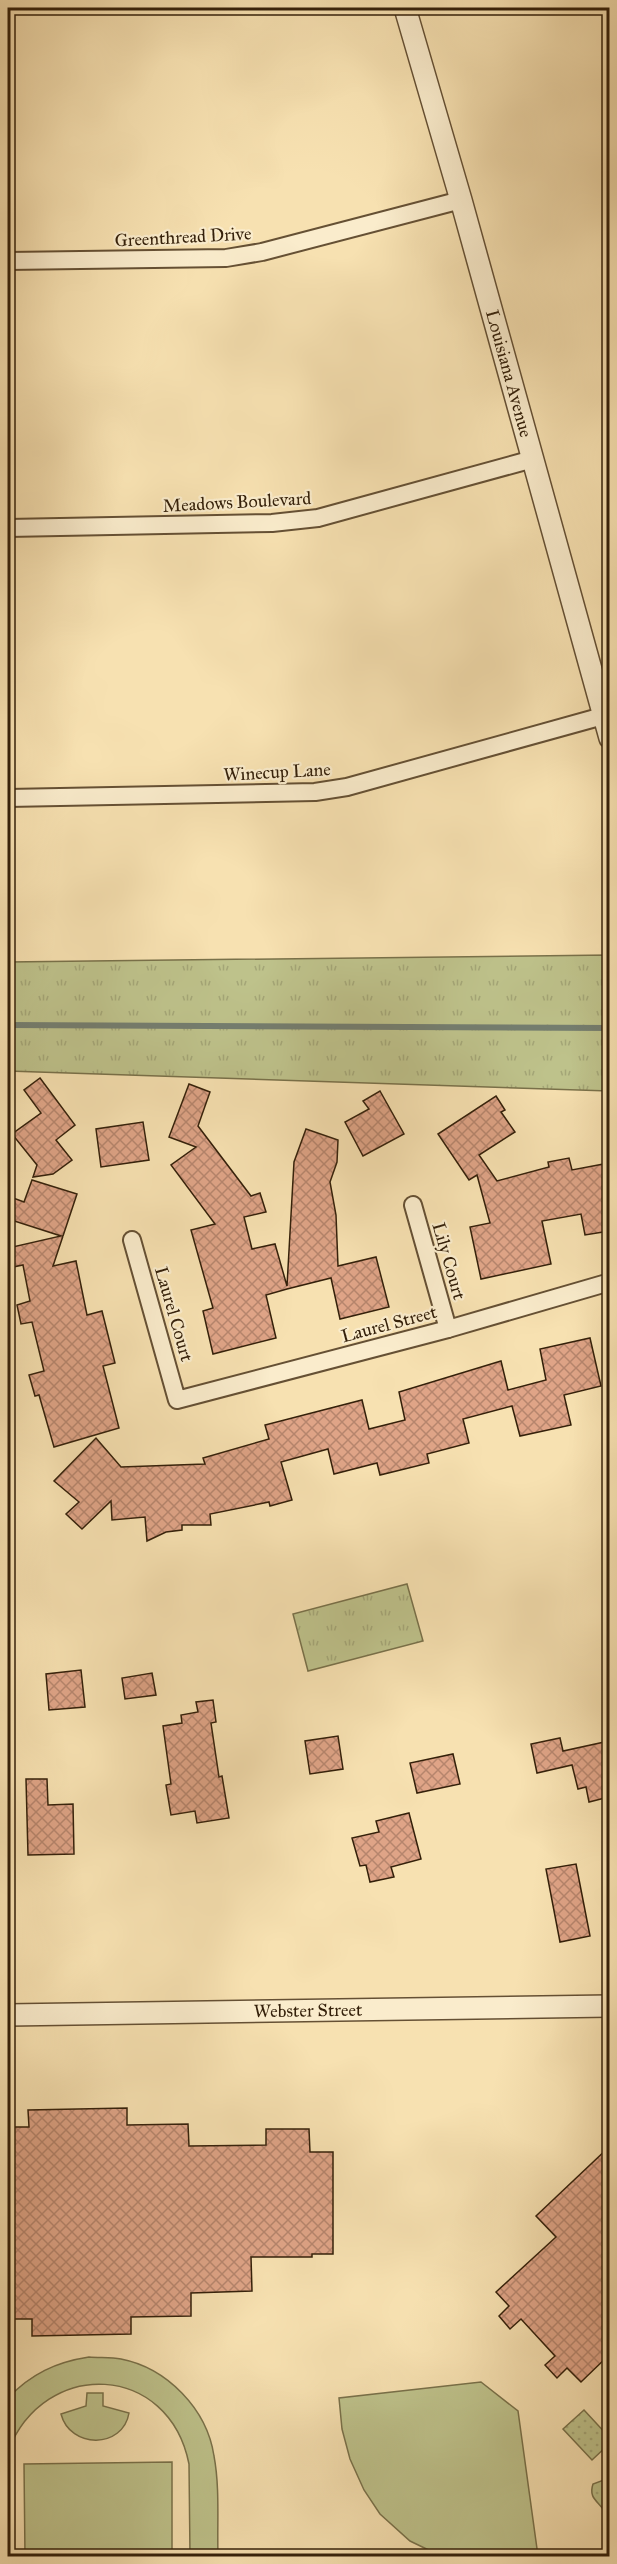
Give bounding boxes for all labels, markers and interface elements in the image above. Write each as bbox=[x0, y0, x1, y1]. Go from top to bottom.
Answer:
street label: Greenthread Drive bbox=[114, 222, 252, 252]
street label: Louisiana Avenue bbox=[481, 307, 537, 440]
street label: Meadows Boulevard bbox=[162, 487, 312, 517]
street label: Winecup Lane bbox=[223, 758, 331, 786]
street label: Lily Court bbox=[427, 1220, 471, 1303]
street label: Laurel Court bbox=[150, 1264, 198, 1365]
street label: Laurel Street bbox=[339, 1301, 440, 1347]
street label: Webster Street bbox=[254, 1999, 363, 2022]

